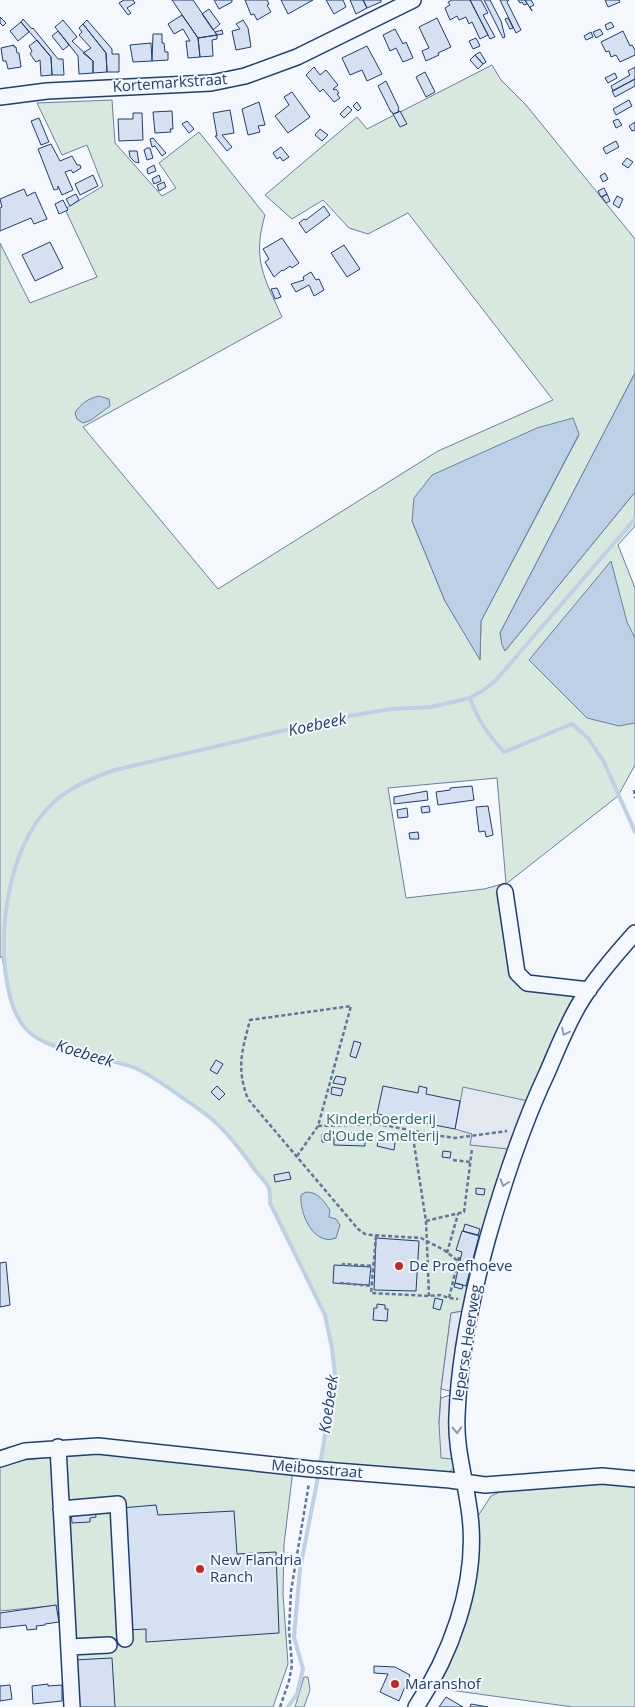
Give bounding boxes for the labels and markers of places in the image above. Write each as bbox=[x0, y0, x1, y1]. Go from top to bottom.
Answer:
place label: De Proefhoeve bbox=[409, 1255, 512, 1275]
marker: De Proefhoeve bbox=[393, 1260, 405, 1272]
place label: New Flandria Ranch bbox=[210, 1549, 302, 1586]
marker: New Flandria Ranch bbox=[194, 1563, 206, 1575]
place label: Maranshof bbox=[405, 1673, 482, 1693]
marker: Maranshof bbox=[389, 1678, 401, 1690]

